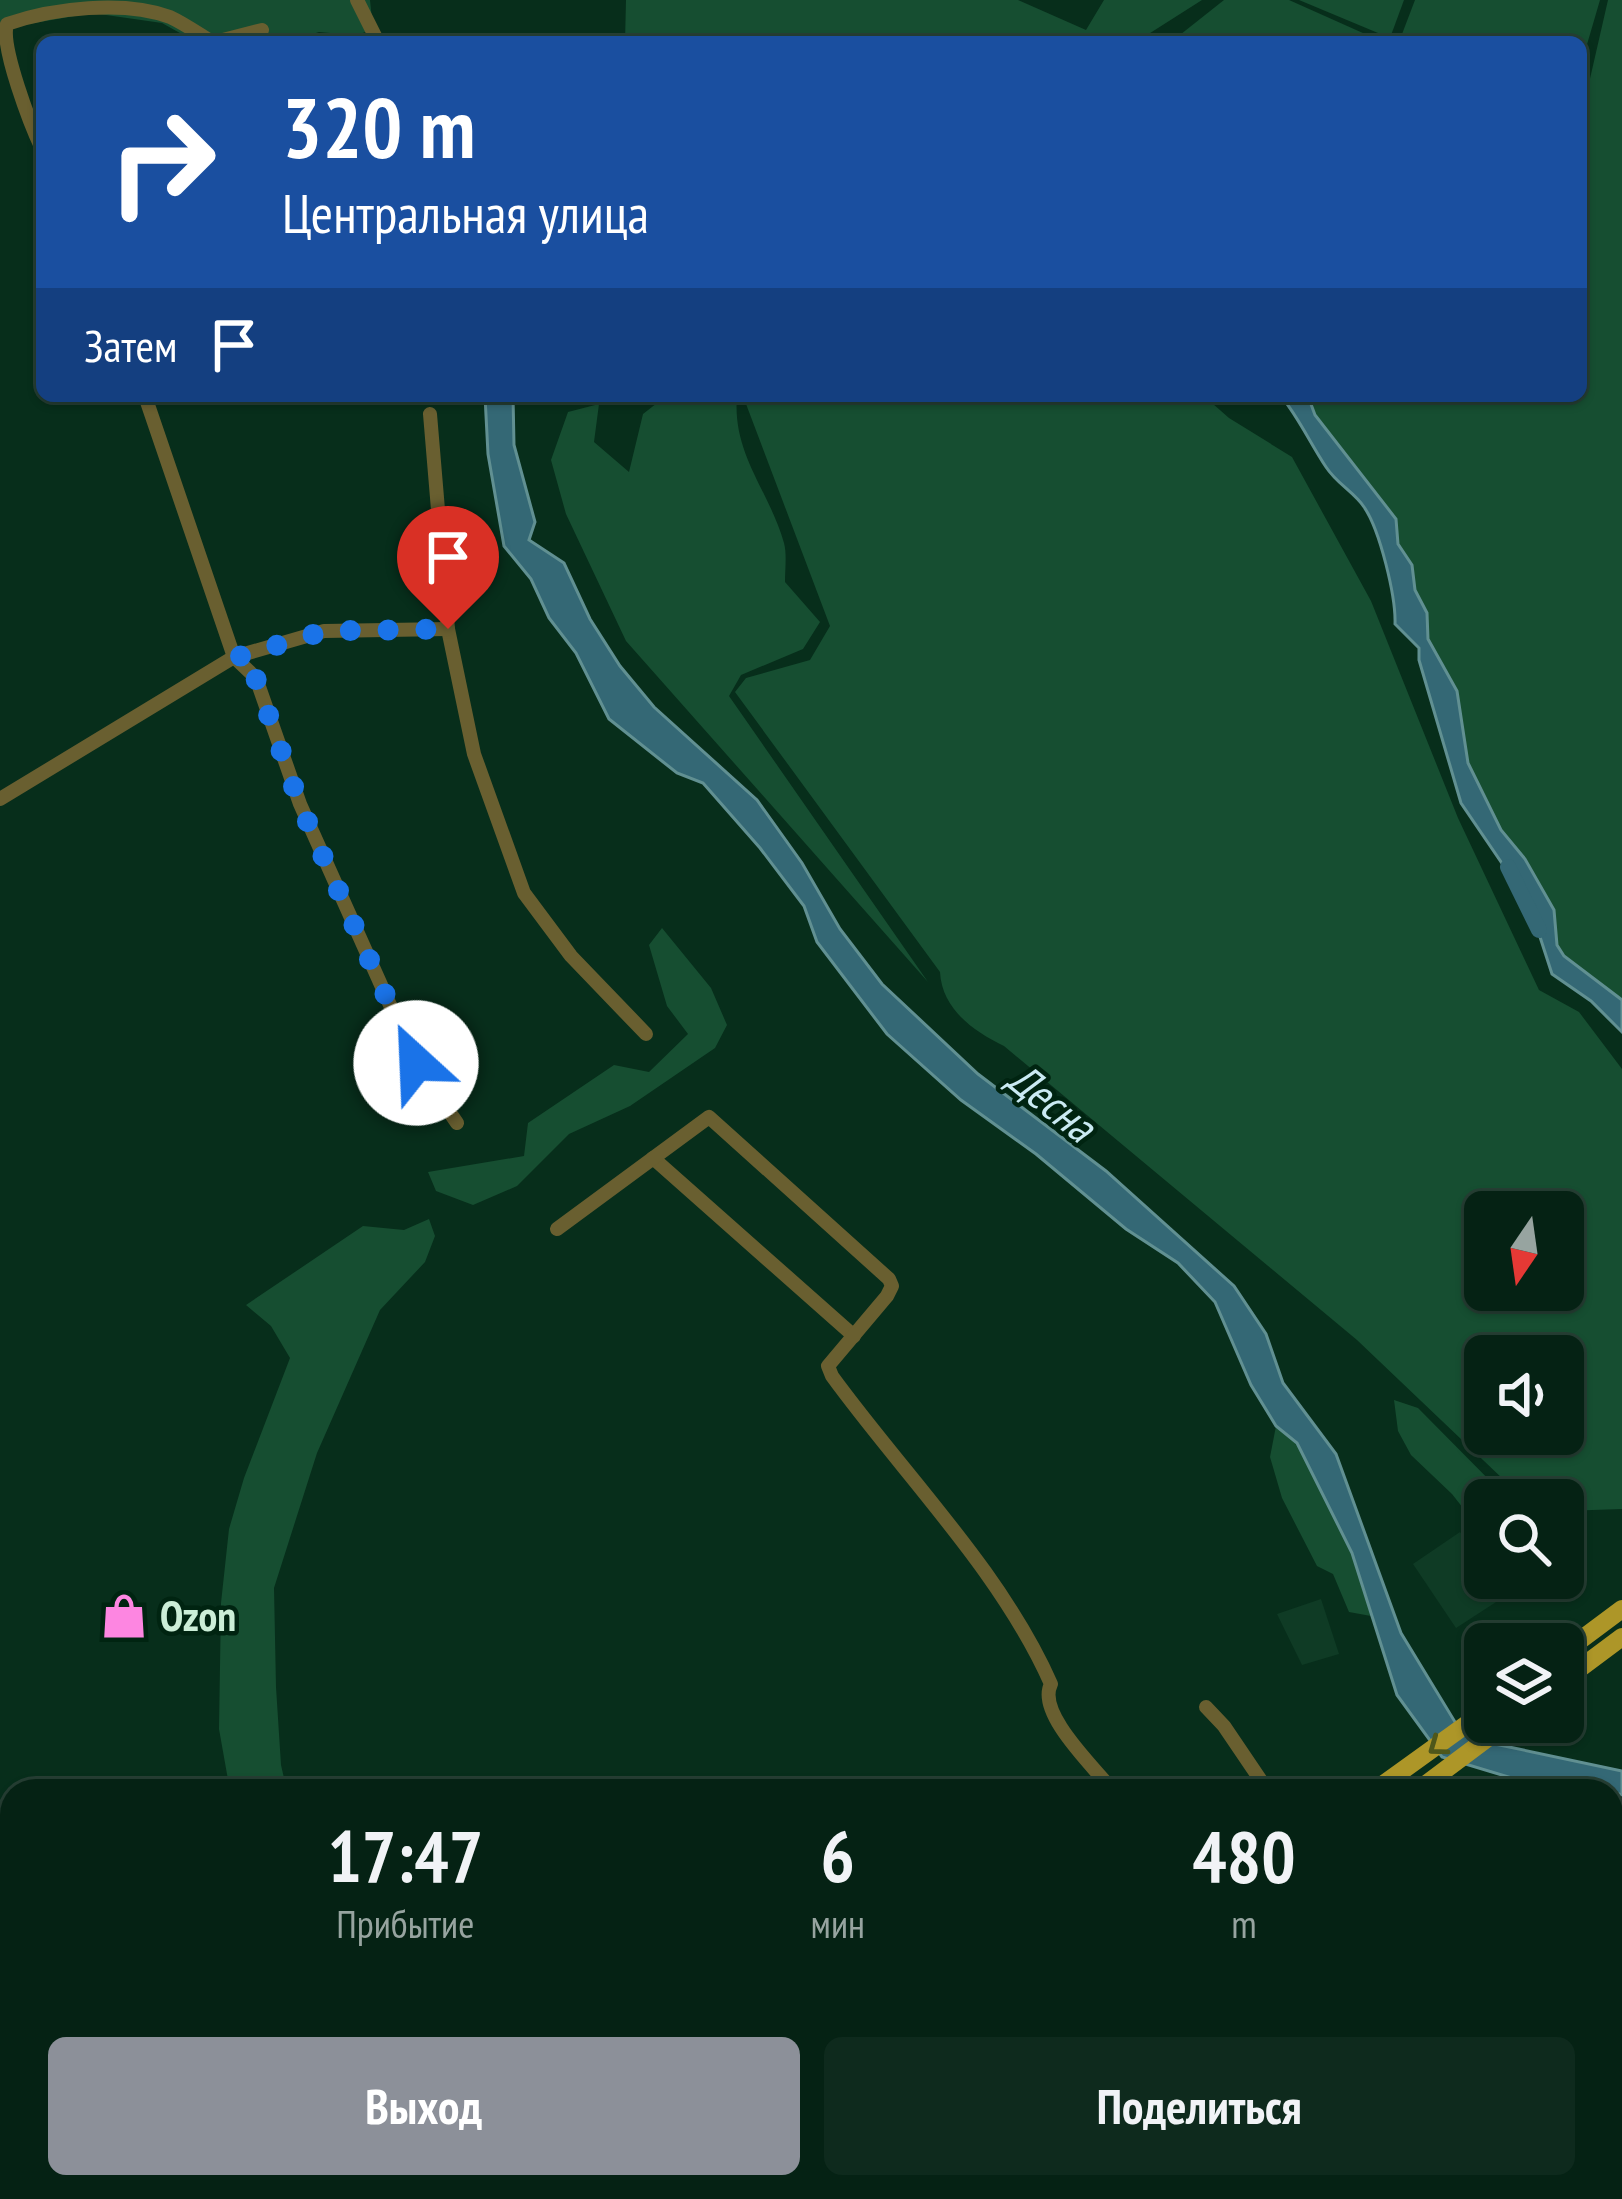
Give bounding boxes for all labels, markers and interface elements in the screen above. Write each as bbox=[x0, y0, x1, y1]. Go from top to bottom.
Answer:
text: 320 m bbox=[282, 72, 475, 181]
icon: right bbox=[84, 84, 240, 240]
text: Центральная улица bbox=[282, 178, 649, 248]
icon: arrive bbox=[201, 312, 267, 378]
text: Затем bbox=[84, 316, 177, 374]
pin bbox=[397, 506, 499, 629]
icon: arrive bbox=[415, 524, 481, 590]
position arrow bbox=[353, 1000, 479, 1126]
water label: Десна bbox=[996, 1047, 1110, 1155]
north arrow bbox=[1464, 1191, 1584, 1311]
map controls bbox=[1464, 1191, 1584, 1743]
button: sound bbox=[1464, 1335, 1584, 1455]
button: search bbox=[1464, 1479, 1584, 1599]
place label: Ozon bbox=[160, 1588, 236, 1643]
shop icon: Ozon bbox=[99, 1591, 149, 1641]
button: layers bbox=[1464, 1623, 1584, 1743]
one-way arrow bbox=[1429, 1732, 1450, 1754]
text: 17:47 bbox=[327, 1809, 483, 1902]
text: 6 bbox=[821, 1809, 855, 1902]
text: 480 bbox=[1192, 1809, 1296, 1902]
text: Прибытие bbox=[336, 1898, 474, 1949]
text: мин bbox=[811, 1898, 865, 1949]
text: m bbox=[1231, 1898, 1257, 1949]
button: Выход bbox=[48, 2037, 800, 2175]
button: Поделиться bbox=[824, 2037, 1575, 2175]

